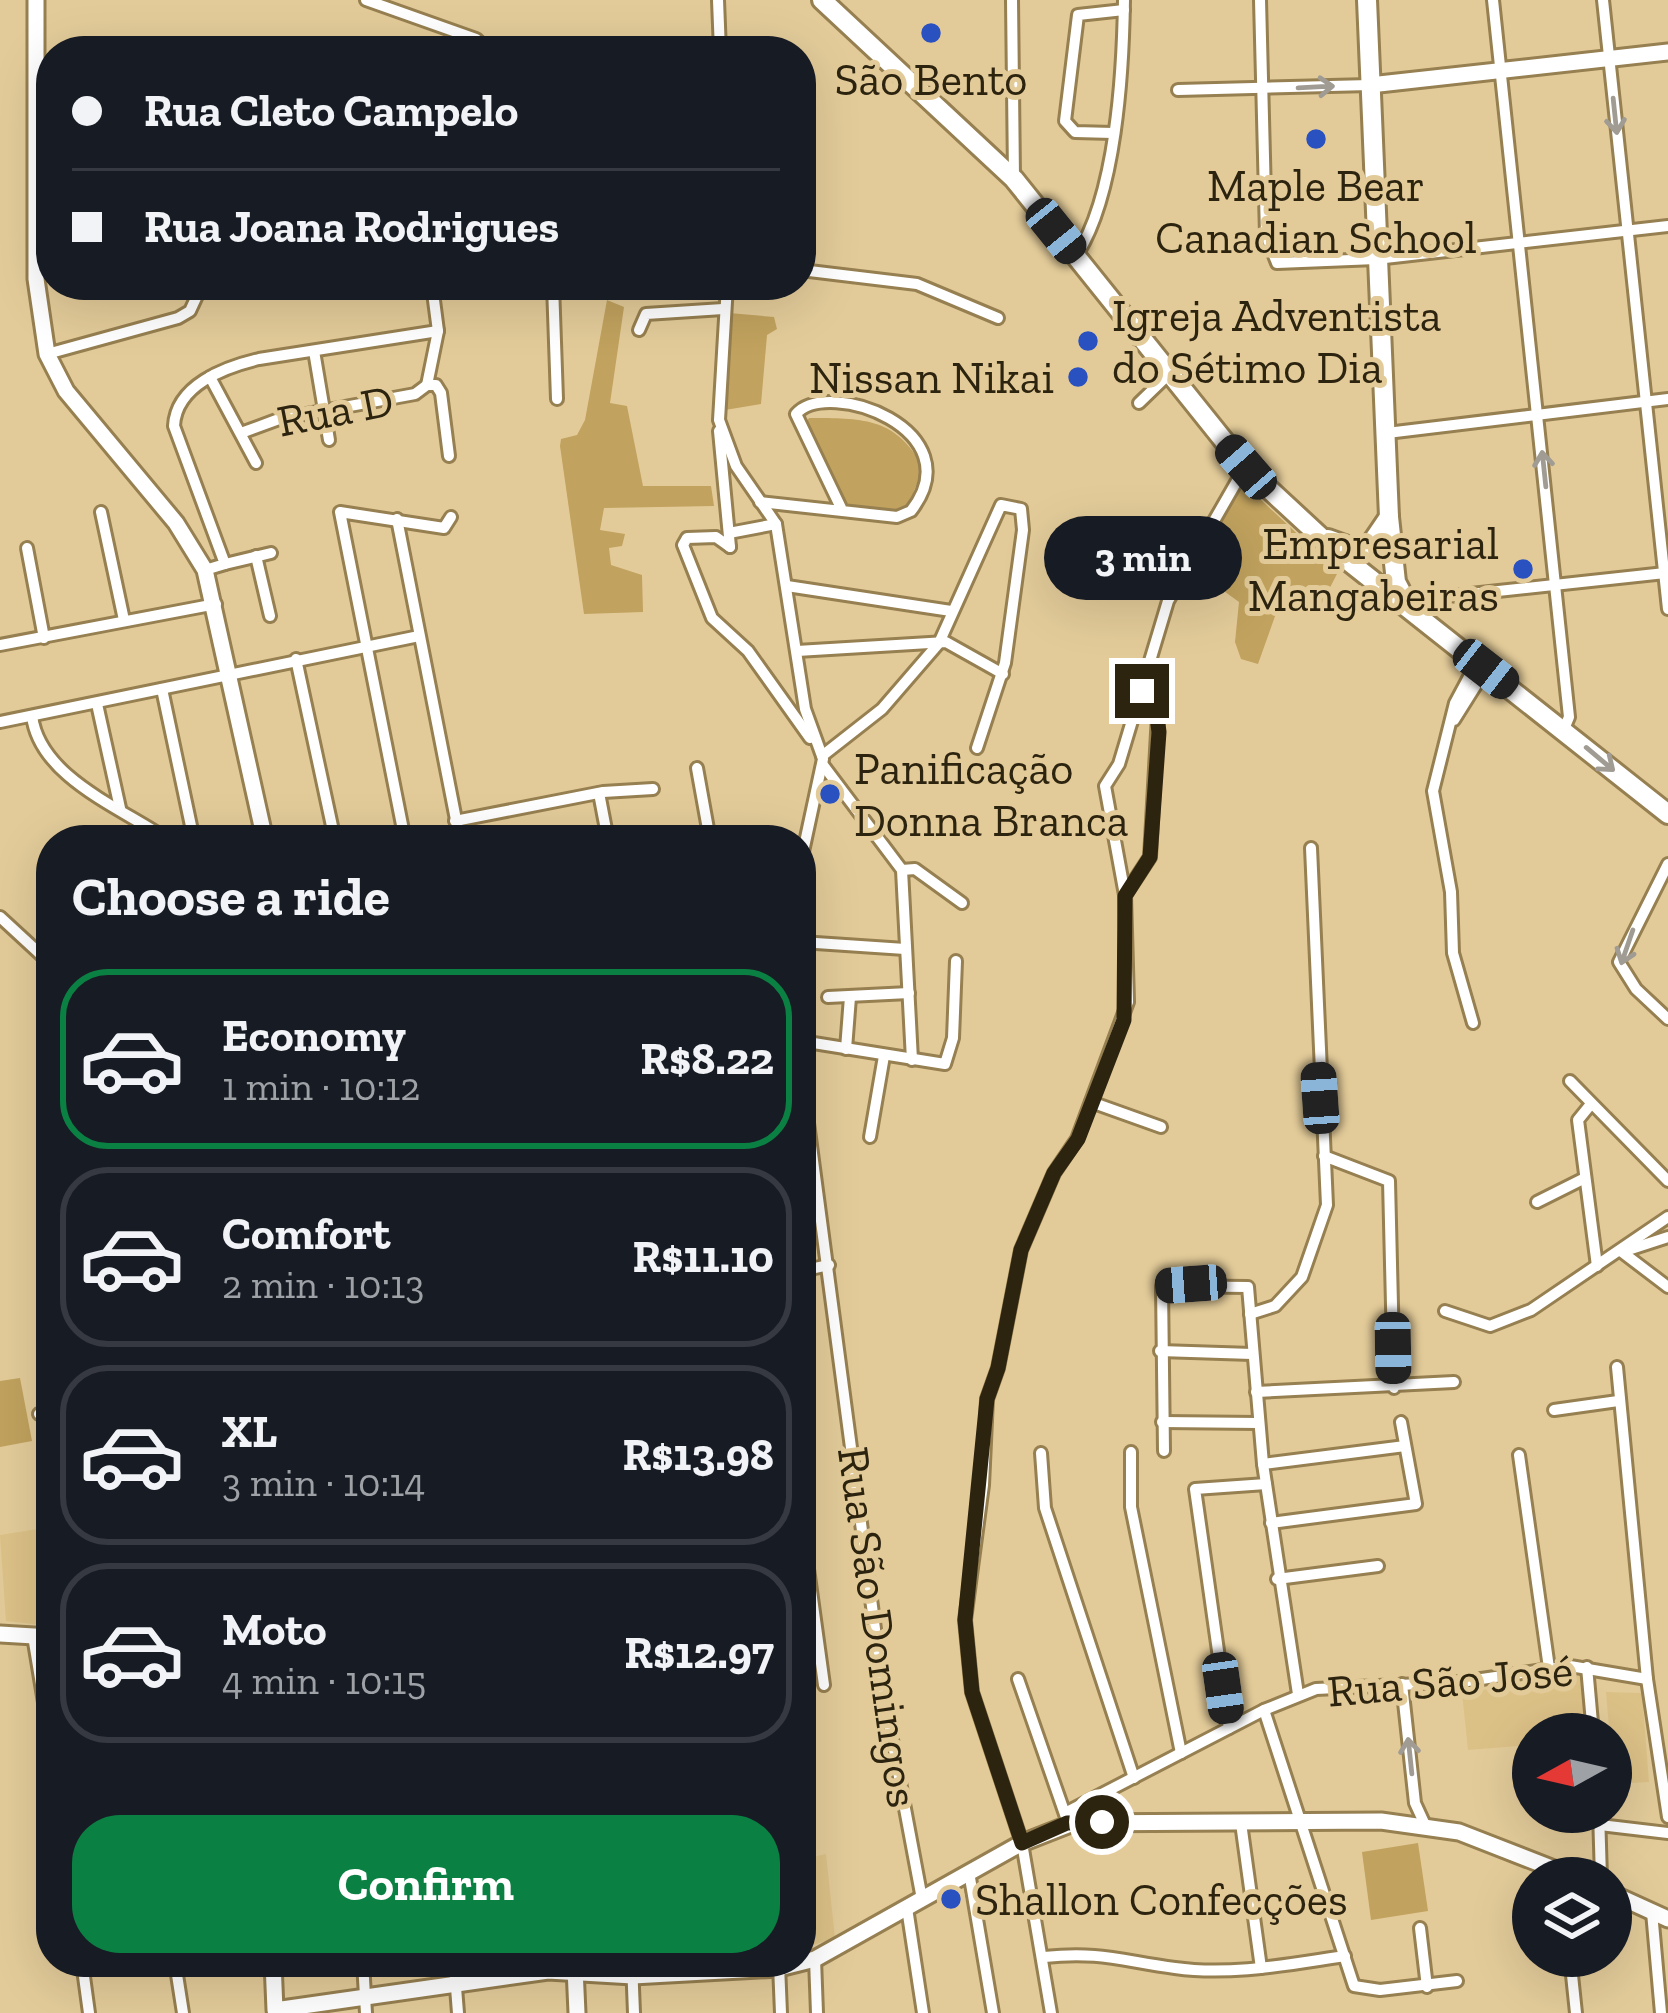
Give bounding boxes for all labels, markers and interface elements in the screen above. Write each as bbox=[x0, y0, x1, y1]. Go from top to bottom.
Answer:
marker: São Bento bbox=[918, 20, 944, 46]
place label: São Bento bbox=[835, 53, 1027, 107]
one-way arrow bbox=[1296, 75, 1335, 98]
text: Rua Cleto Campelo bbox=[144, 84, 518, 138]
one-way arrow bbox=[1605, 96, 1627, 135]
marker: Maple Bear Canadian School bbox=[1303, 126, 1329, 152]
place label: Maple Bear Canadian School bbox=[1155, 159, 1477, 265]
car bbox=[1019, 192, 1093, 270]
text: Rua Joana Rodrigues bbox=[144, 200, 559, 254]
place label: Igreja Adventista do Sétimo Dia bbox=[1112, 289, 1442, 395]
marker: Igreja Adventista do Sétimo Dia bbox=[1075, 328, 1101, 354]
place label: Nissan Nikai bbox=[809, 351, 1054, 405]
marker: Nissan Nikai bbox=[1065, 364, 1091, 390]
street label: Rua D bbox=[273, 373, 398, 449]
car bbox=[1209, 428, 1283, 506]
one-way arrow bbox=[1532, 451, 1554, 490]
callout: 3 min bbox=[1043, 517, 1241, 601]
place label: Empresarial Mangabeiras bbox=[1248, 517, 1499, 623]
text: 3 min bbox=[1094, 534, 1192, 581]
marker: Empresarial Mangabeiras bbox=[1510, 556, 1536, 582]
car bbox=[1447, 633, 1525, 705]
route end bbox=[1115, 664, 1169, 718]
place label: Panificação Donna Branca bbox=[854, 742, 1128, 848]
one-way arrow bbox=[1583, 745, 1615, 771]
marker: Panificação Donna Branca bbox=[817, 781, 843, 807]
text: Choose a ride bbox=[72, 864, 390, 929]
one-way arrow bbox=[1615, 928, 1636, 965]
icon: car bbox=[78, 1005, 186, 1113]
text: Economy bbox=[222, 1009, 406, 1063]
text: R$8.22 bbox=[640, 1032, 774, 1086]
car bbox=[1300, 1061, 1340, 1135]
text: 1 min · 10:12 bbox=[222, 1063, 420, 1110]
icon: car bbox=[78, 1203, 186, 1311]
text: Comfort bbox=[222, 1207, 390, 1261]
text: R$11.10 bbox=[632, 1230, 774, 1284]
text: 2 min · 10:13 bbox=[222, 1261, 424, 1308]
car bbox=[1154, 1264, 1228, 1304]
car bbox=[1374, 1312, 1412, 1384]
icon: car bbox=[78, 1401, 186, 1509]
text: XL bbox=[222, 1405, 277, 1459]
text: R$13.98 bbox=[622, 1428, 774, 1482]
street label: Rua São Domingos bbox=[826, 1443, 930, 1811]
text: 3 min · 10:14 bbox=[222, 1459, 425, 1506]
icon: car bbox=[78, 1599, 186, 1707]
text: Moto bbox=[222, 1603, 327, 1657]
text: R$12.97 bbox=[624, 1626, 774, 1680]
street label: Rua São José bbox=[1325, 1643, 1575, 1719]
car bbox=[1200, 1650, 1246, 1726]
text: 4 min · 10:15 bbox=[222, 1657, 426, 1704]
north arrow bbox=[1512, 1713, 1632, 1833]
map controls bbox=[1512, 1713, 1632, 1977]
one-way arrow bbox=[1399, 1738, 1421, 1777]
route start bbox=[1075, 1795, 1129, 1849]
button: Confirm bbox=[72, 1815, 780, 1953]
button: layers bbox=[1512, 1857, 1632, 1977]
place label: Shallon Confecções bbox=[975, 1873, 1348, 1927]
marker: Shallon Confecções bbox=[938, 1886, 964, 1912]

